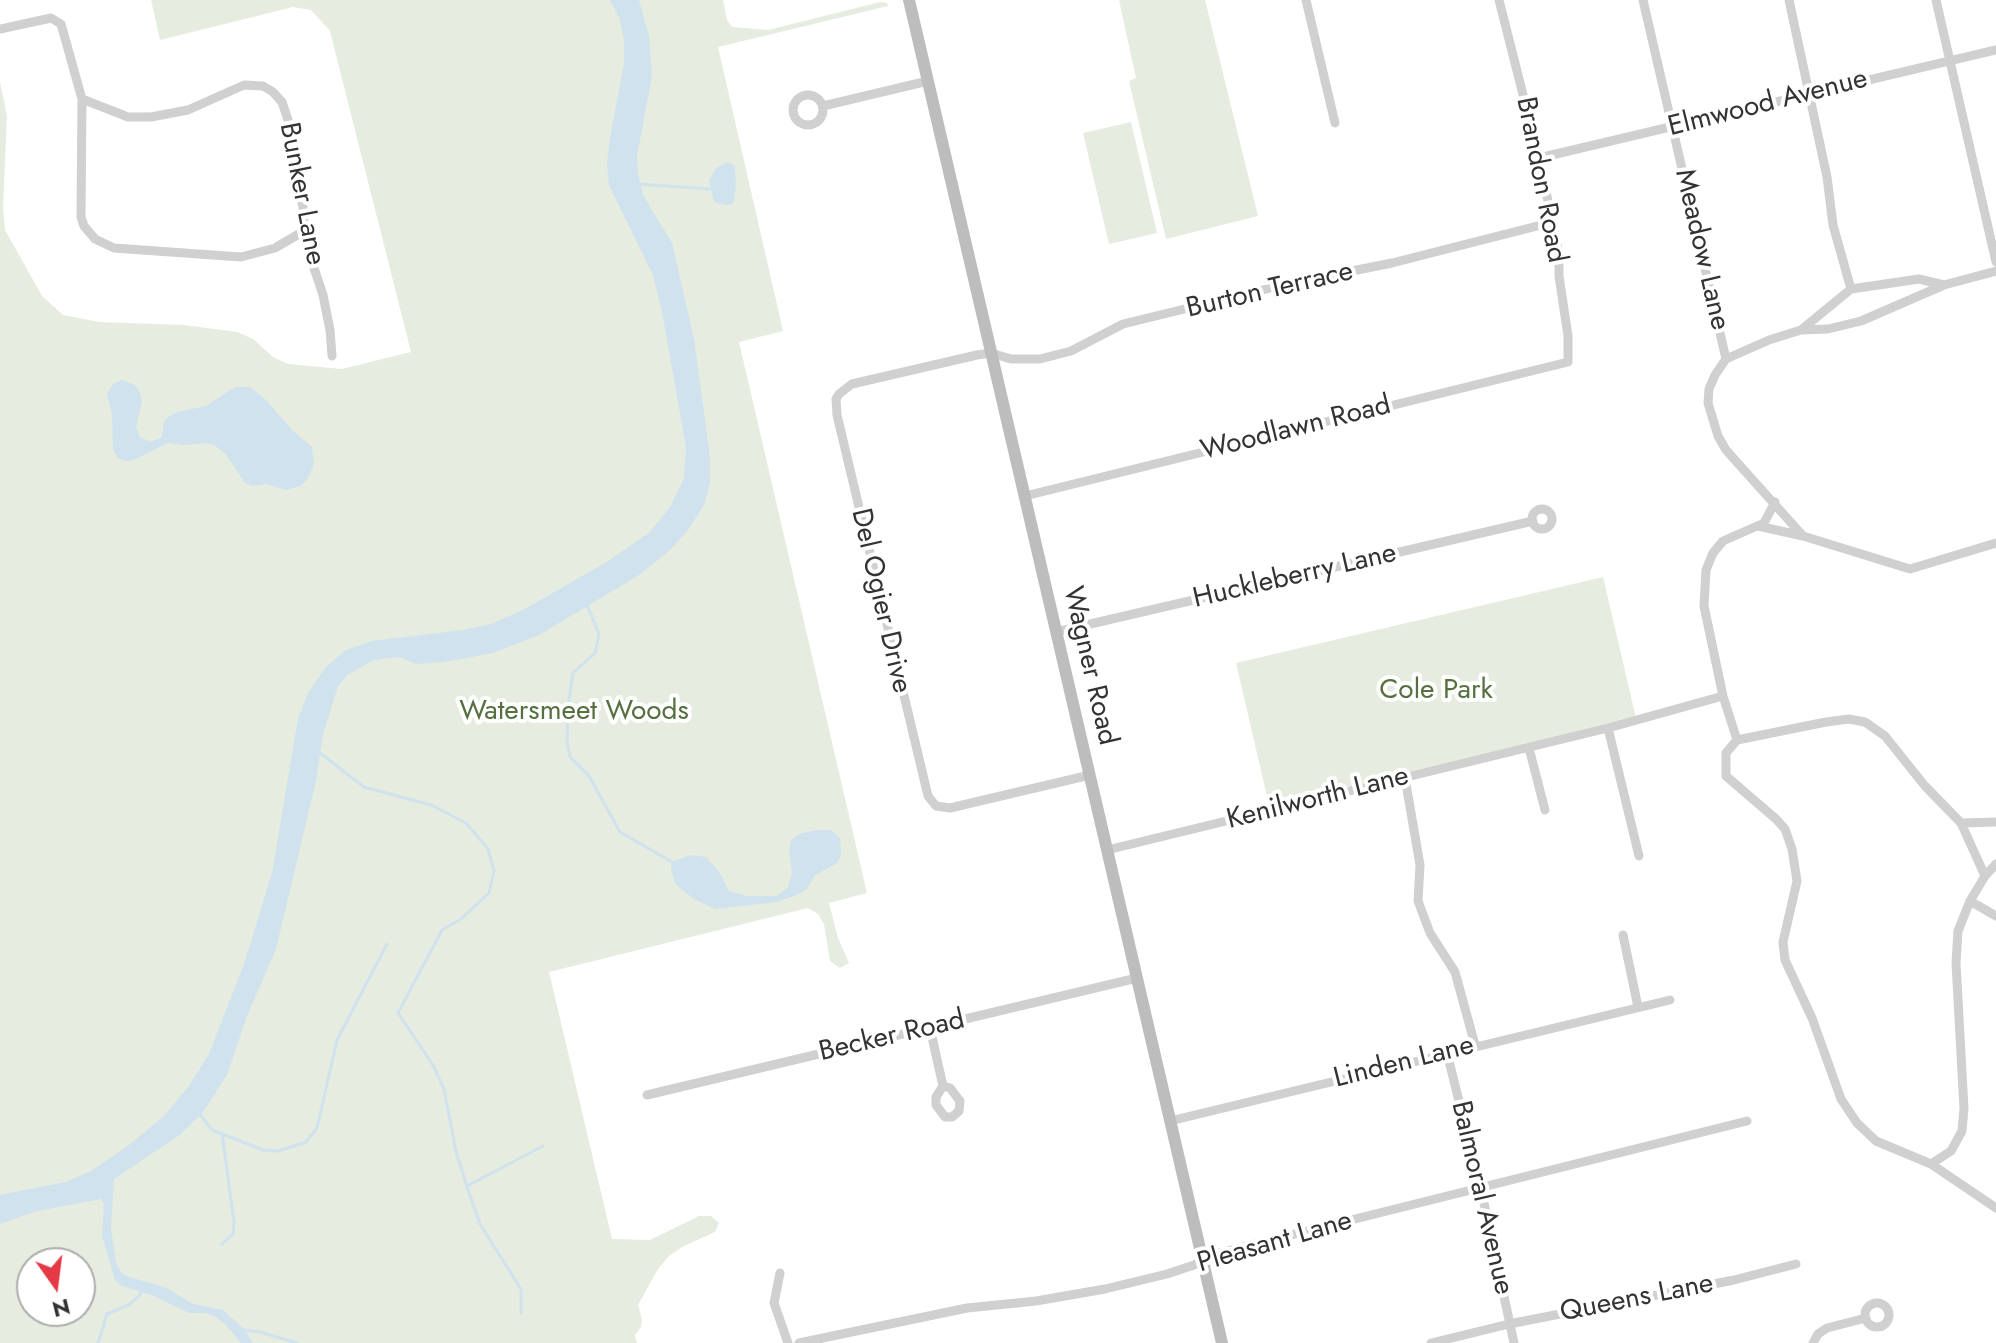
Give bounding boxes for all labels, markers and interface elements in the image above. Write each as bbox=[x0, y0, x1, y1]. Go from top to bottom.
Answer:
street label: Elmwood Avenue bbox=[1665, 63, 1871, 145]
street label: Brandon Road bbox=[1507, 94, 1573, 266]
street label: Bunker Lane bbox=[271, 120, 331, 268]
street label: Meadow Lane bbox=[1666, 166, 1736, 334]
street label: Burton Terrace bbox=[1183, 255, 1357, 327]
street label: Woodlawn Road bbox=[1198, 389, 1394, 469]
street label: Del Ogier Drive bbox=[842, 505, 918, 697]
street label: Huckleberry Lane bbox=[1190, 537, 1400, 617]
street label: Wagner Road bbox=[1054, 583, 1124, 749]
park label: Cole Park bbox=[1379, 674, 1493, 708]
park label: Watersmeet Woods bbox=[459, 695, 689, 729]
street label: Kenilworth Lane bbox=[1224, 760, 1412, 838]
street label: Becker Road bbox=[816, 1004, 968, 1070]
street label: Linden Lane bbox=[1330, 1029, 1478, 1097]
street label: Balmoral Avenue bbox=[1442, 1098, 1520, 1298]
street label: Pleasant Lane bbox=[1194, 1205, 1356, 1281]
north arrow bbox=[16, 1247, 96, 1327]
street label: Queens Lane bbox=[1558, 1268, 1716, 1330]
text: N bbox=[49, 1291, 74, 1326]

